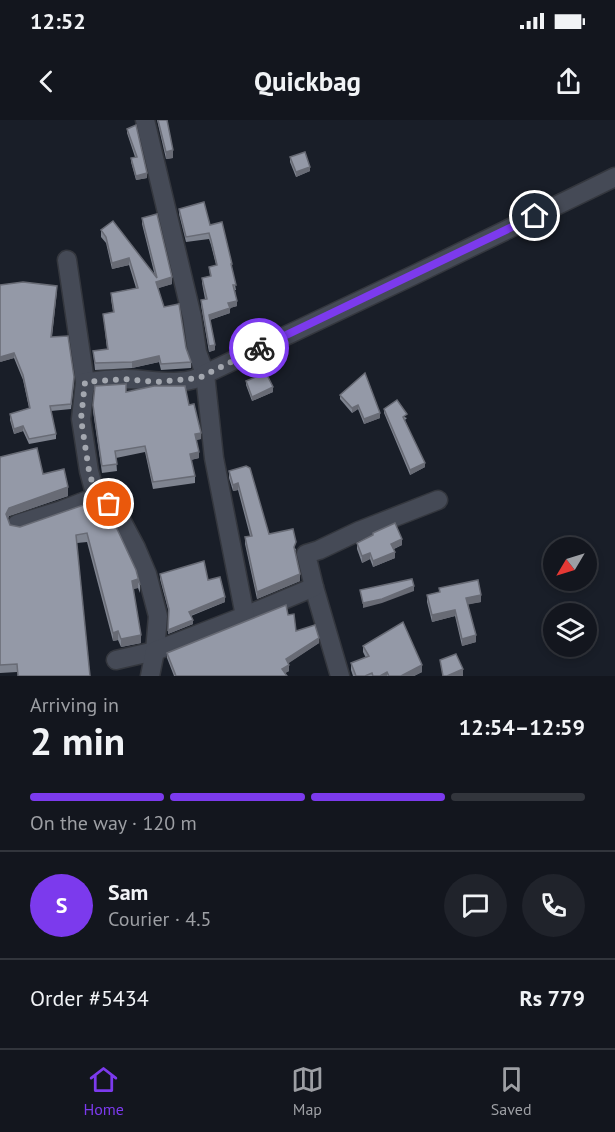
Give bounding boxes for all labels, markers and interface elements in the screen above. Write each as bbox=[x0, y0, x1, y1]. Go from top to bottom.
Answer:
text: 12:52 bbox=[30, 7, 86, 35]
text: Quickbag bbox=[254, 64, 361, 98]
icon: back bbox=[30, 65, 63, 98]
icon: share bbox=[552, 65, 585, 98]
pin bbox=[509, 190, 560, 241]
icon: home bbox=[518, 199, 551, 232]
courier bbox=[229, 318, 289, 378]
icon: bike bbox=[243, 332, 276, 365]
pin bbox=[83, 478, 134, 529]
icon: bag bbox=[92, 487, 125, 520]
north arrow bbox=[543, 537, 597, 591]
map controls bbox=[543, 537, 597, 657]
button: layers bbox=[543, 603, 597, 657]
text: Arriving in bbox=[30, 692, 119, 718]
text: 12:54–12:59 bbox=[459, 713, 585, 741]
text: 2 min bbox=[30, 715, 125, 766]
text: On the way · 120 m bbox=[30, 810, 197, 836]
button: chat bbox=[444, 874, 507, 937]
button: phone bbox=[522, 874, 585, 937]
text: Sam bbox=[108, 878, 148, 906]
text: S bbox=[56, 891, 67, 919]
text: Courier · 4.5 bbox=[108, 906, 211, 932]
text: Order #5434 bbox=[30, 984, 149, 1012]
text: Rs 779 bbox=[519, 984, 585, 1012]
tab: Home bbox=[83, 1063, 124, 1119]
tab: Map bbox=[291, 1063, 324, 1119]
tab: Saved bbox=[491, 1063, 532, 1119]

